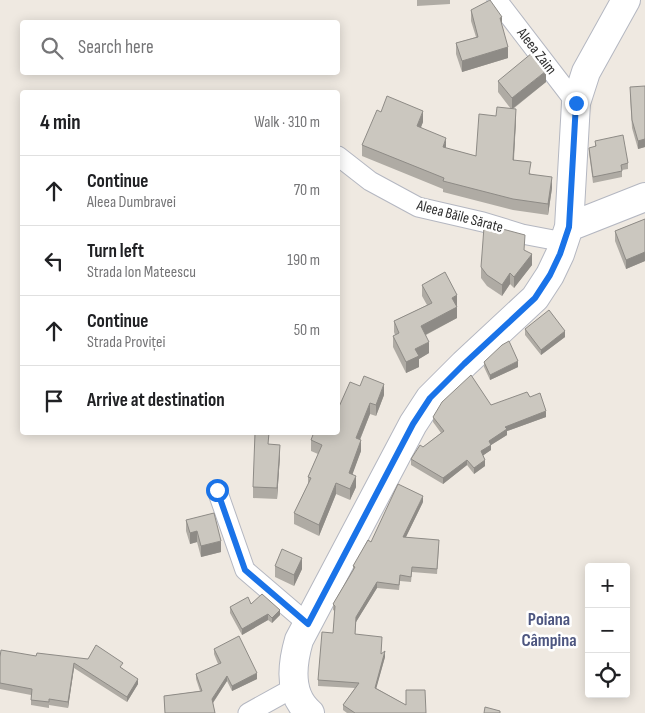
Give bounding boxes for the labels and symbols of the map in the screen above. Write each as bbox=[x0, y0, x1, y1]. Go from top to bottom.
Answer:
street label: Aleea Zaim bbox=[512, 23, 561, 78]
route end bbox=[565, 92, 588, 115]
street label: Aleea Băile Sărate bbox=[414, 196, 505, 237]
route start bbox=[206, 479, 229, 502]
district label: Poiana Câmpina bbox=[521, 609, 577, 651]

